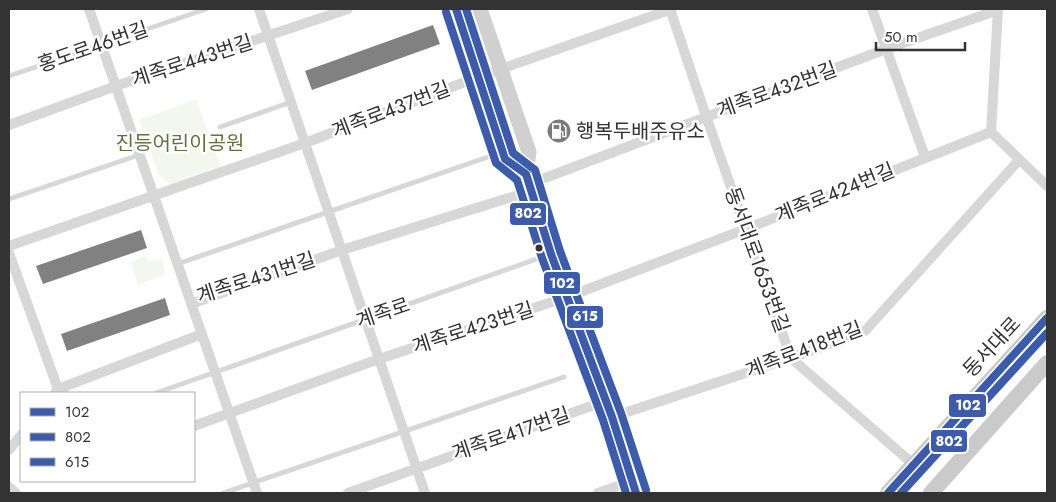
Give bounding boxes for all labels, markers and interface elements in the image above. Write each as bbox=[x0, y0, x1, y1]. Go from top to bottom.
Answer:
street label: 홍도로46번길 bbox=[34, 15, 152, 79]
scale bar bbox=[876, 20, 965, 52]
text: 50 m bbox=[884, 26, 918, 48]
street label: 계족로443번길 bbox=[127, 28, 257, 94]
street label: 계족로432번길 bbox=[713, 55, 841, 125]
street label: 계족로437번길 bbox=[328, 74, 454, 146]
place label: 행복두배주유소 bbox=[576, 117, 705, 146]
fuel station icon: 행복두배주유소 bbox=[546, 118, 572, 144]
park label: 진등어린이공원 bbox=[116, 129, 244, 158]
street label: 계족로424번길 bbox=[771, 156, 899, 230]
street label: 동서대로1653번길 bbox=[717, 183, 797, 337]
line badge: 802 bbox=[509, 202, 547, 226]
text: 802 bbox=[514, 203, 542, 223]
unlabelled marker bbox=[534, 243, 544, 253]
street label: 계족로431번길 bbox=[193, 245, 319, 311]
line badge: 102 bbox=[543, 271, 581, 295]
text: 102 bbox=[549, 273, 575, 293]
street label: 계족로 bbox=[352, 290, 414, 336]
street label: 계족로423번길 bbox=[409, 295, 537, 361]
line badge: 615 bbox=[566, 305, 604, 329]
text: 615 bbox=[572, 306, 598, 326]
street label: 동서대로 bbox=[956, 310, 1028, 384]
street label: 계족로418번길 bbox=[741, 314, 867, 386]
legend bbox=[20, 392, 195, 482]
line badge: 102 bbox=[948, 393, 987, 418]
text: 102 bbox=[955, 395, 981, 415]
street label: 계족로417번길 bbox=[448, 400, 574, 468]
text: 102 bbox=[65, 401, 89, 423]
text: 802 bbox=[65, 426, 91, 448]
line badge: 802 bbox=[930, 429, 968, 453]
text: 802 bbox=[935, 431, 963, 451]
text: 615 bbox=[65, 451, 89, 473]

